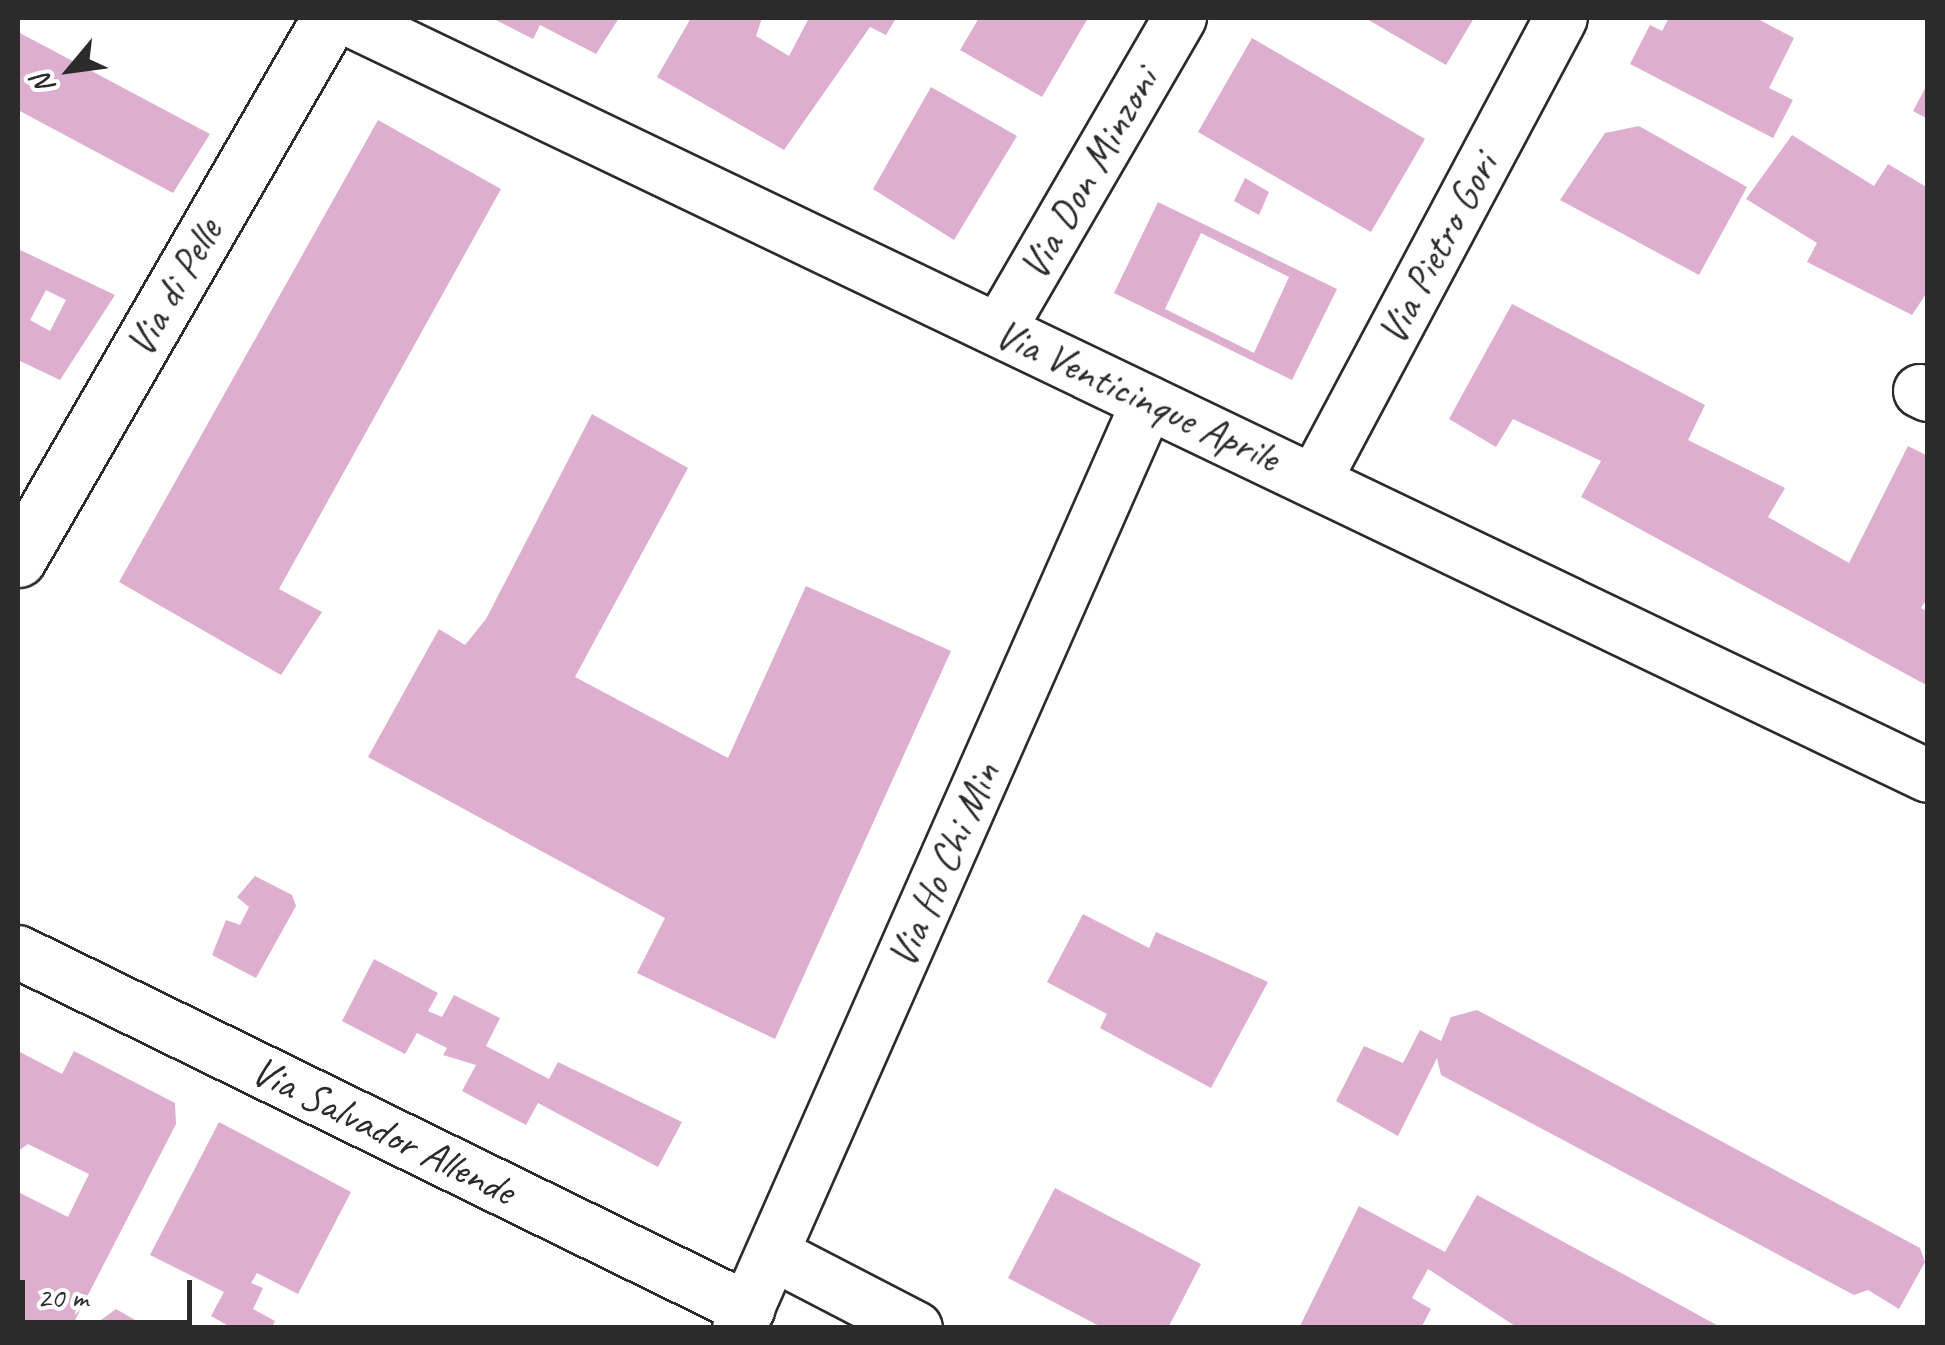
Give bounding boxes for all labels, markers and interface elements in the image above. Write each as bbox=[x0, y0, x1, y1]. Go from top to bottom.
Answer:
north arrow bbox=[20, 20, 120, 120]
street label: Via Don Minzoni bbox=[1008, 59, 1170, 289]
text: N bbox=[24, 69, 63, 101]
street label: Via Pietro Gori bbox=[1367, 145, 1509, 353]
street label: Via di Pelle bbox=[115, 210, 233, 366]
street label: Via Venticinque Aprile bbox=[987, 308, 1287, 484]
street label: Via Ho Chi Min bbox=[876, 755, 1012, 975]
street label: Via Salvador Allende bbox=[243, 1046, 523, 1216]
scale bar bbox=[25, 1260, 198, 1322]
text: 20 m bbox=[37, 1278, 88, 1316]

